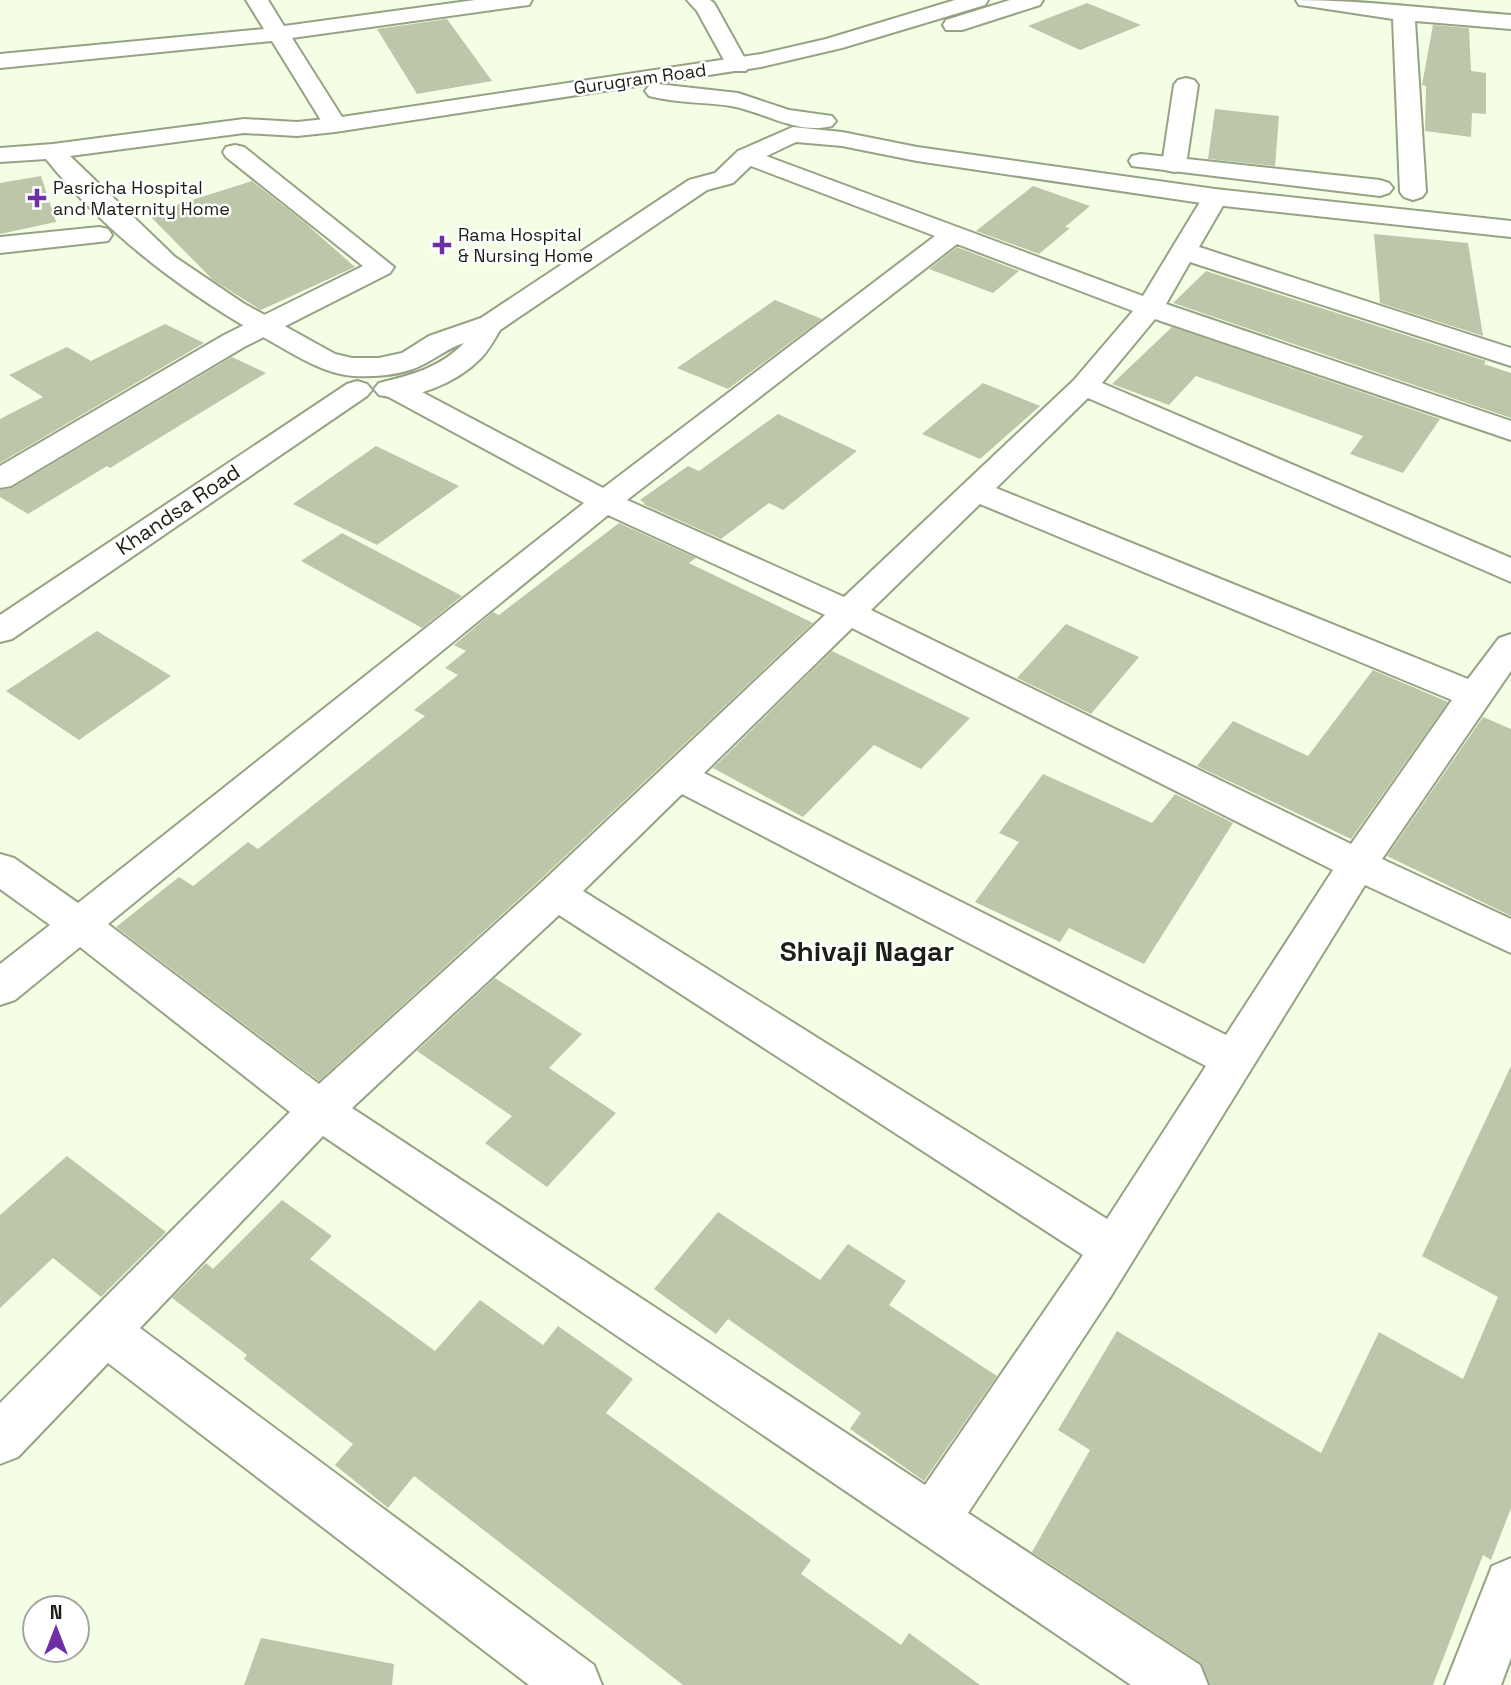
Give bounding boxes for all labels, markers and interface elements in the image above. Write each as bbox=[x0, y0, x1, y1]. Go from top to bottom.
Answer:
street label: Gurugram Road bbox=[572, 58, 708, 99]
place label: Pasricha Hospital and Maternity Home bbox=[53, 176, 230, 220]
marker: Pasricha Hospital and Maternity Home bbox=[27, 188, 47, 208]
place label: Rama Hospital & Nursing Home bbox=[458, 223, 593, 267]
marker: Rama Hospital & Nursing Home bbox=[432, 235, 452, 255]
street label: Khandsa Road bbox=[110, 458, 245, 561]
district label: Shivaji Nagar bbox=[780, 933, 954, 969]
north arrow bbox=[21, 1594, 91, 1664]
text: N bbox=[50, 1600, 62, 1625]

